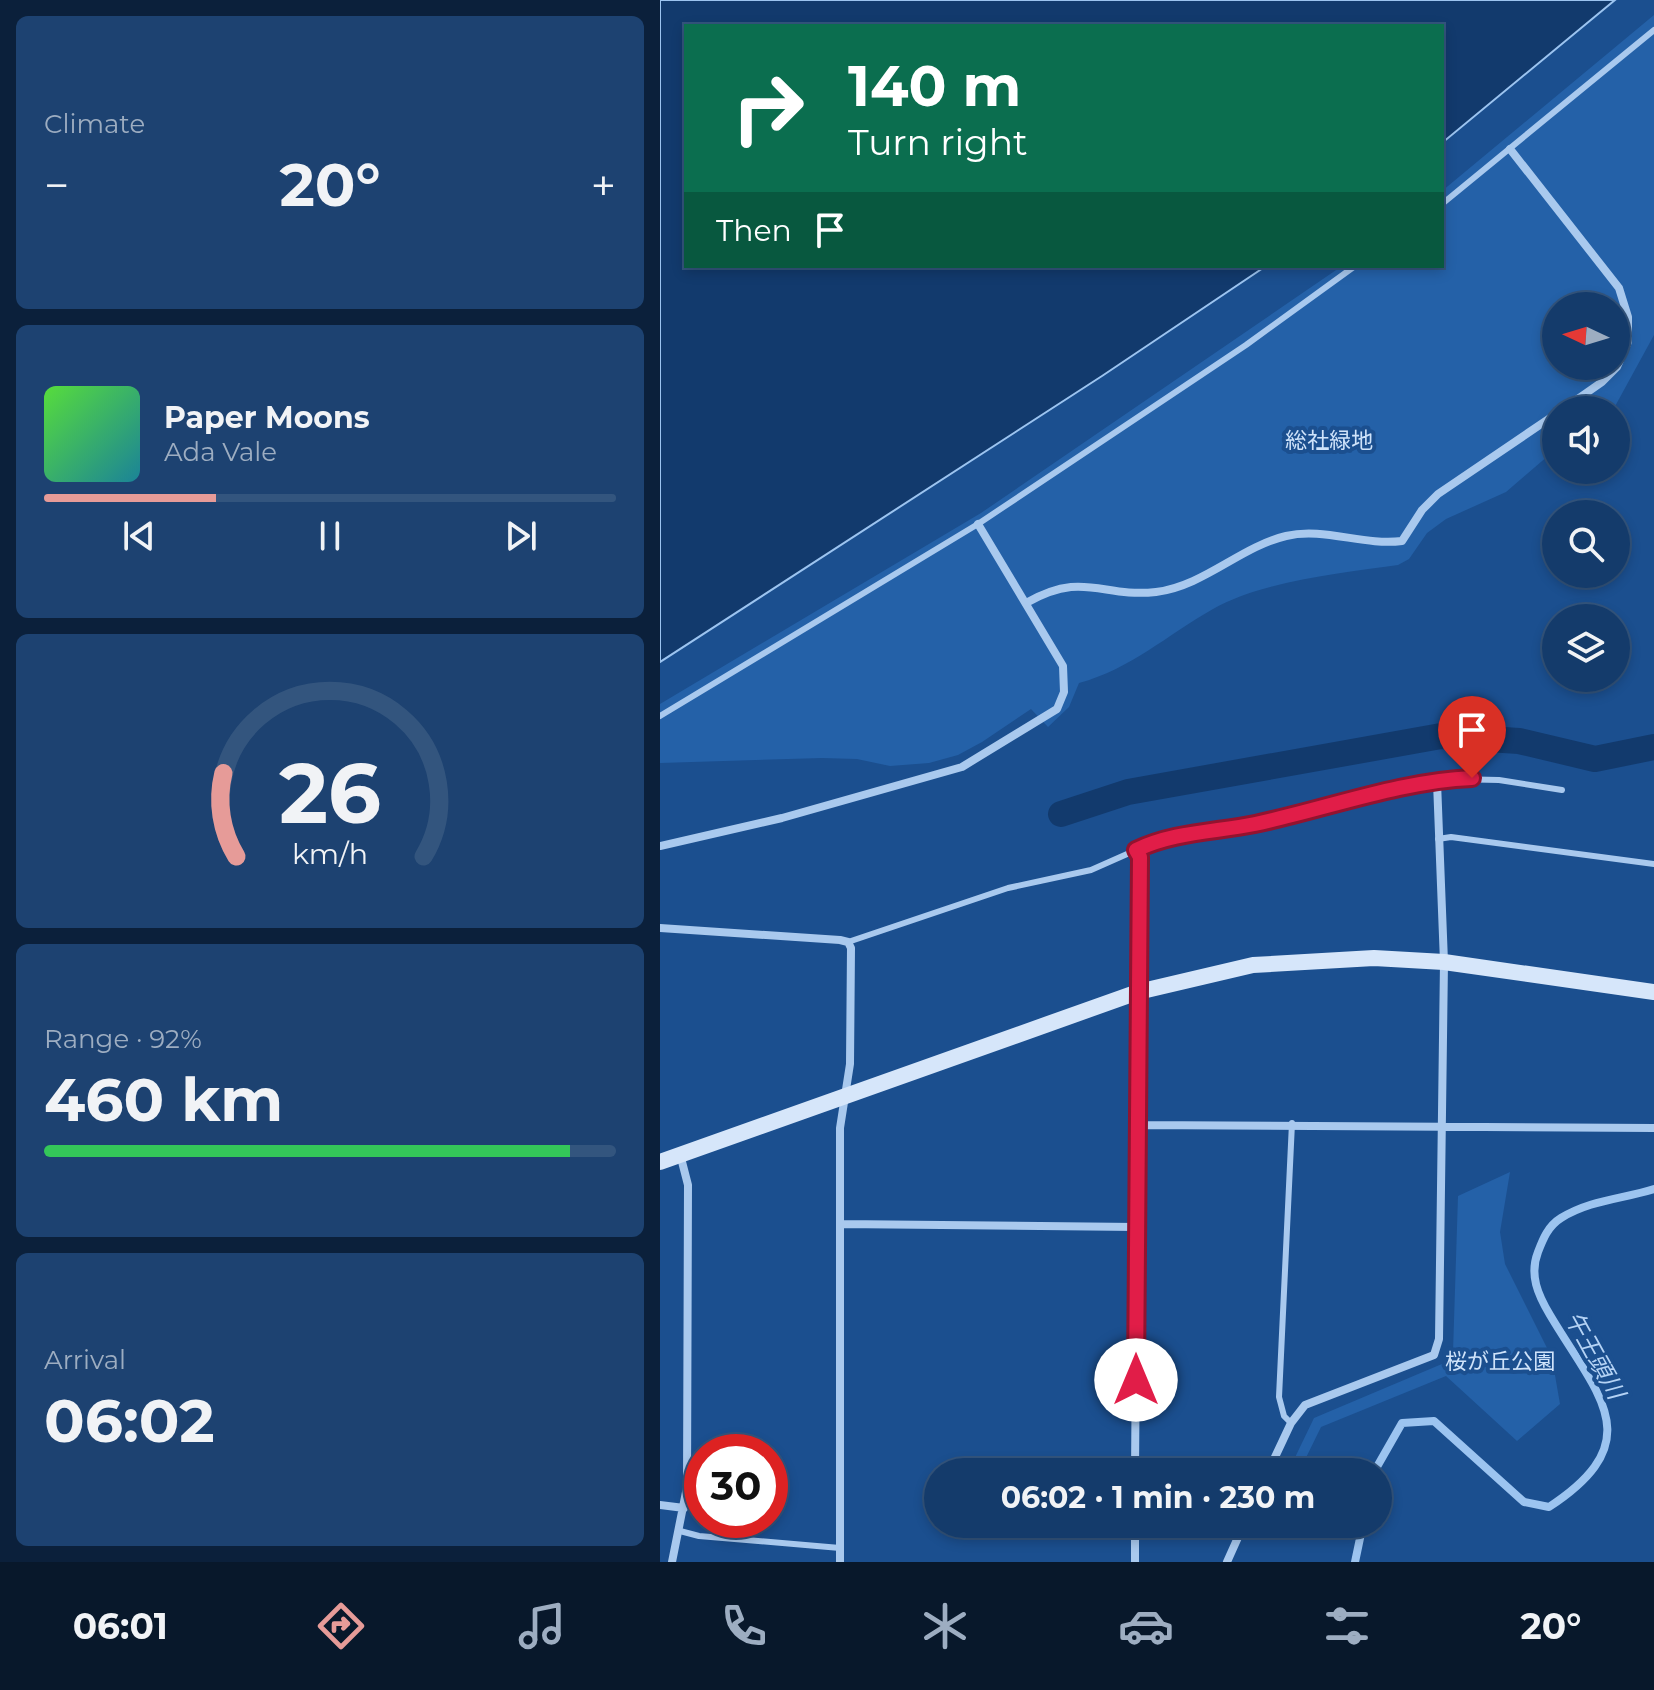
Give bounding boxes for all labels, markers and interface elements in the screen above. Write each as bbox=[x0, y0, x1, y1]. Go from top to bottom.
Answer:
text: 140 m bbox=[848, 52, 1021, 120]
icon: right bbox=[716, 56, 820, 160]
text: Climate bbox=[44, 108, 145, 140]
text: Turn right bbox=[848, 120, 1028, 164]
text: 20° bbox=[279, 148, 381, 221]
text: − bbox=[44, 158, 69, 212]
text: + bbox=[591, 158, 616, 212]
icon: arrive bbox=[808, 208, 852, 252]
text: Then bbox=[716, 212, 792, 249]
north arrow bbox=[1542, 292, 1630, 380]
map controls bbox=[1542, 292, 1630, 692]
button: sound bbox=[1542, 396, 1630, 484]
text: Paper Moons bbox=[164, 399, 370, 436]
park label: 総社緑地 bbox=[1285, 427, 1373, 454]
text: Ada Vale bbox=[164, 436, 277, 468]
button: search bbox=[1542, 500, 1630, 588]
icon: previous bbox=[117, 514, 161, 558]
icon: pause bbox=[308, 514, 352, 558]
icon: next bbox=[499, 514, 543, 558]
button: layers bbox=[1542, 604, 1630, 692]
pin bbox=[1438, 696, 1506, 778]
icon: arrive bbox=[1450, 708, 1494, 752]
text: 26 bbox=[279, 742, 381, 844]
text: km/h bbox=[292, 836, 368, 871]
text: Range · 92% bbox=[44, 1023, 202, 1055]
text: 460 km bbox=[44, 1063, 283, 1136]
water label: 午王頭川 bbox=[1559, 1306, 1632, 1407]
position arrow bbox=[1094, 1338, 1178, 1422]
text: Arrival bbox=[44, 1344, 126, 1376]
park label: 桜が丘公園 bbox=[1445, 1348, 1555, 1375]
text: 06:02 bbox=[44, 1384, 215, 1457]
speed limit sign: 30 bbox=[684, 1434, 788, 1538]
text: 06:02 · 1 min · 230 m bbox=[1001, 1479, 1315, 1516]
icon: directions bbox=[313, 1598, 369, 1654]
icon: music bbox=[514, 1598, 570, 1654]
icon: phone bbox=[716, 1598, 772, 1654]
icon: climate bbox=[917, 1598, 973, 1654]
icon: car bbox=[1118, 1598, 1174, 1654]
icon: filters bbox=[1319, 1598, 1375, 1654]
text: 06:01 bbox=[73, 1604, 168, 1648]
text: 20° bbox=[1521, 1604, 1581, 1648]

